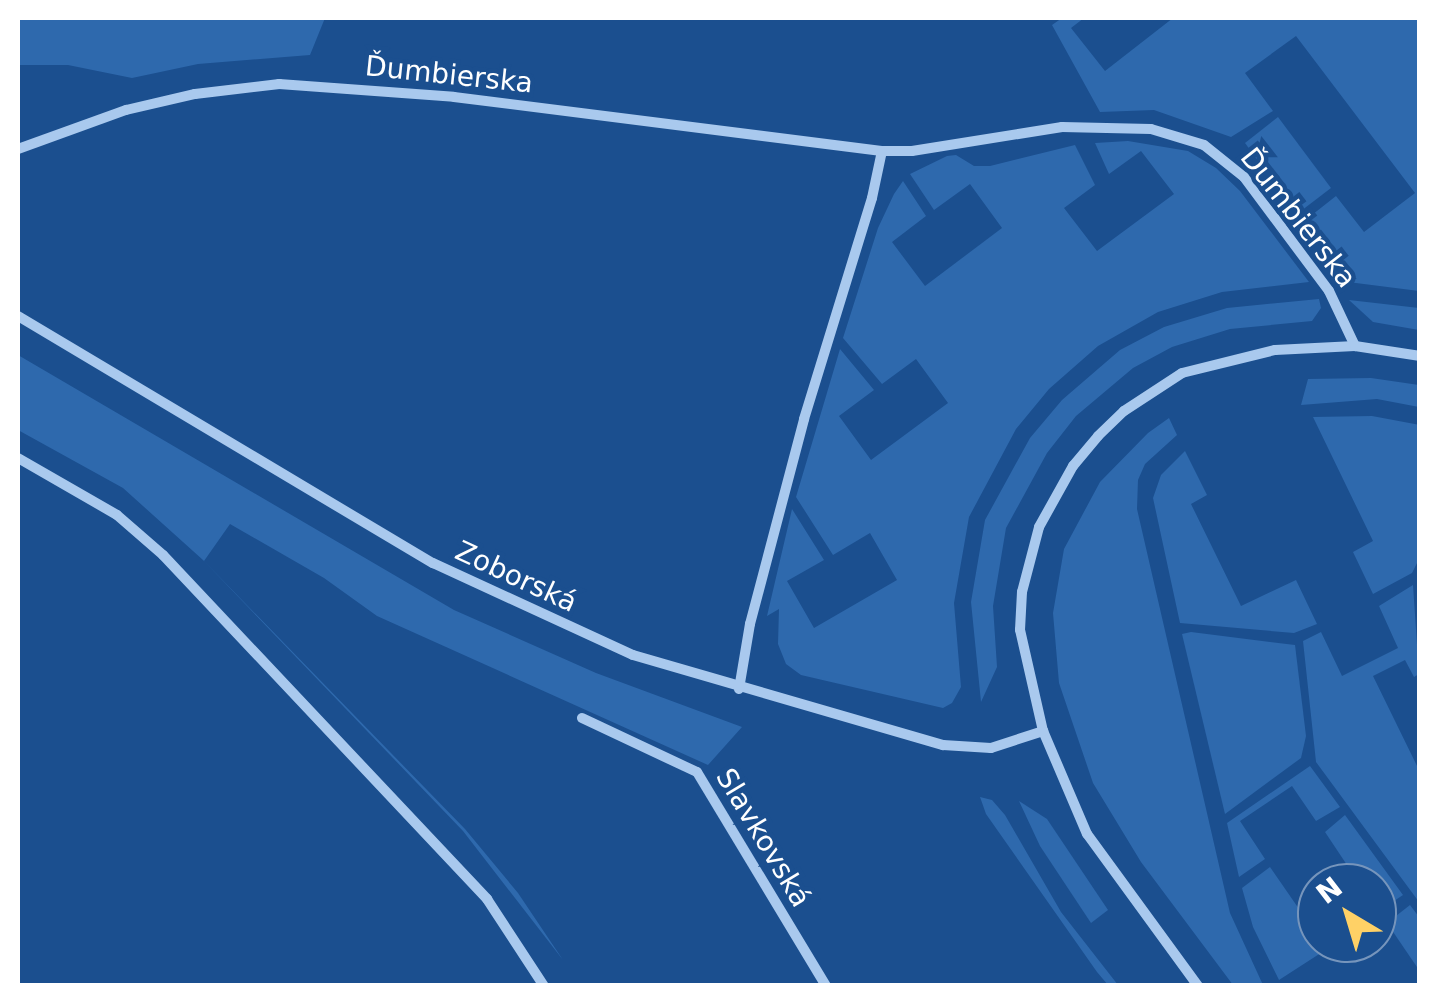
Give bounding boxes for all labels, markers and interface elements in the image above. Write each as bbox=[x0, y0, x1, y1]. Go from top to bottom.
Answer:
street label: Ďumbierska bbox=[364, 49, 534, 101]
street label: Ďumbierska bbox=[1233, 141, 1363, 295]
street label: Zoborská bbox=[450, 534, 582, 620]
street label: Slavkovská bbox=[709, 763, 817, 913]
north arrow bbox=[1297, 863, 1397, 963]
text: N bbox=[1310, 870, 1349, 911]

